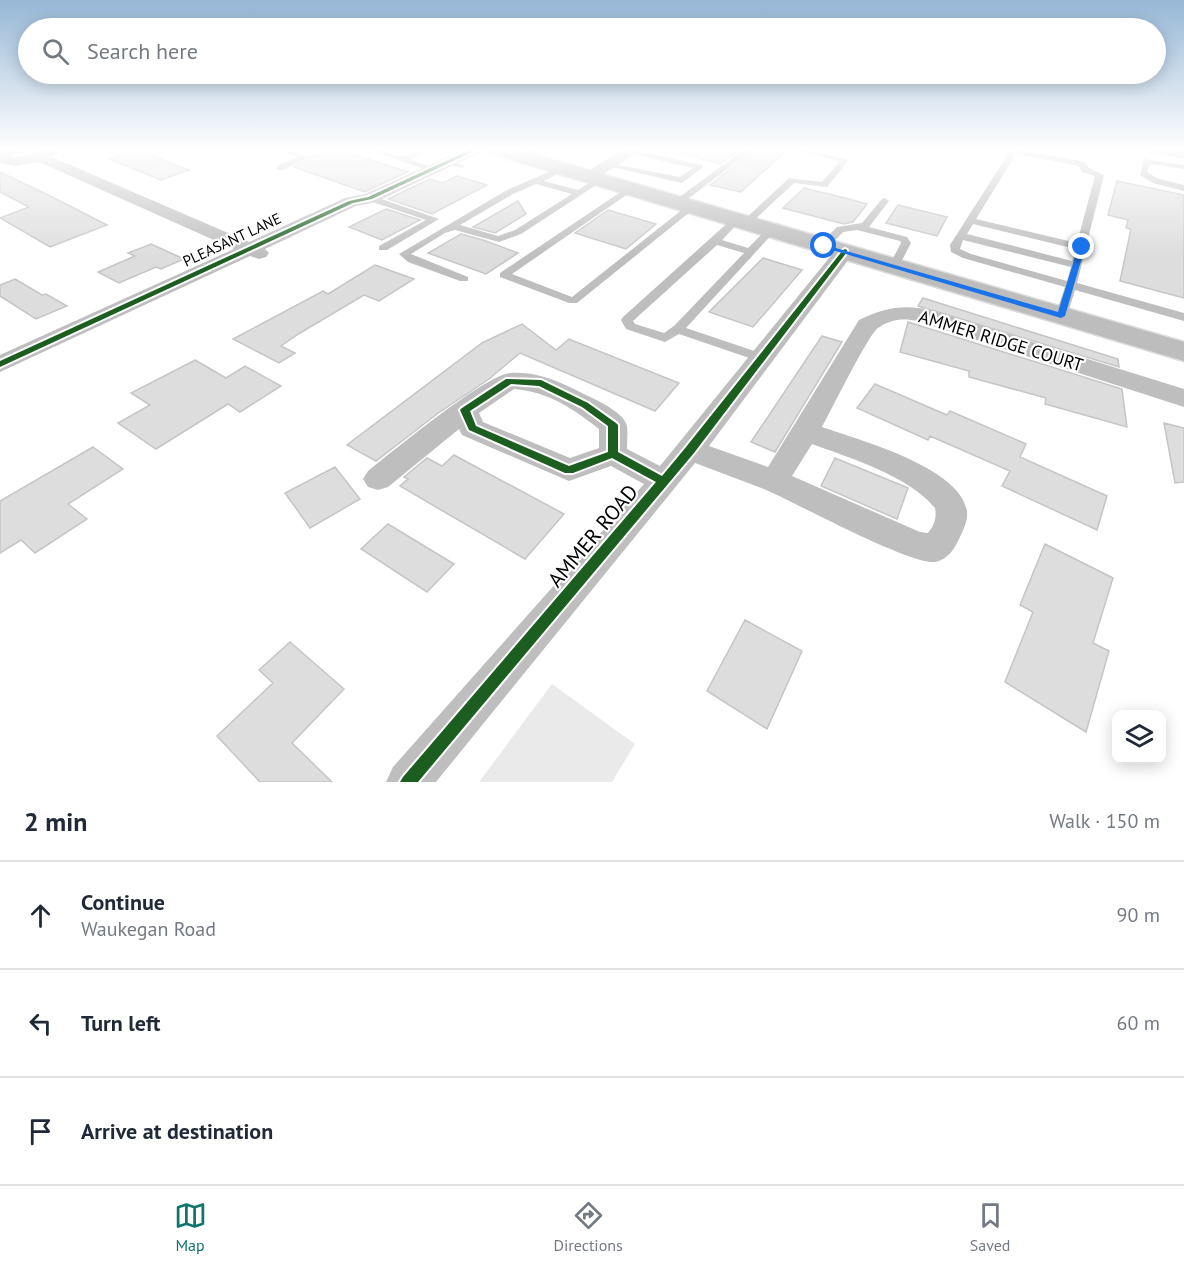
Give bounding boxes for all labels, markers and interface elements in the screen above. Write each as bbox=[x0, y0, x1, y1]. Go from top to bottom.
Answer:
search box bbox=[18, 18, 1166, 84]
icon: search bbox=[39, 35, 72, 68]
text: Search here bbox=[87, 37, 198, 65]
street label: PLEASANT LANE bbox=[180, 208, 284, 271]
route start bbox=[810, 232, 836, 258]
route end bbox=[1068, 233, 1094, 259]
street label: AMMER RIDGE COURT bbox=[916, 305, 1086, 376]
street label: AMMER ROAD bbox=[542, 479, 644, 593]
map controls bbox=[1112, 710, 1166, 764]
button: layers bbox=[1112, 710, 1166, 764]
text: 2 min bbox=[24, 805, 87, 838]
text: Walk · 150 m bbox=[1049, 808, 1160, 834]
text: Continue bbox=[81, 888, 165, 916]
icon: ahead bbox=[24, 899, 57, 932]
text: 90 m bbox=[1117, 902, 1160, 928]
text: Waukegan Road bbox=[81, 916, 216, 942]
icon: left bbox=[24, 1007, 57, 1040]
text: Turn left bbox=[81, 1009, 161, 1037]
text: 60 m bbox=[1117, 1010, 1160, 1036]
icon: arrive bbox=[24, 1115, 57, 1148]
text: Arrive at destination bbox=[81, 1117, 273, 1145]
tab: Map bbox=[174, 1199, 207, 1255]
tab: Directions bbox=[554, 1199, 623, 1255]
tab: Saved bbox=[970, 1199, 1010, 1255]

